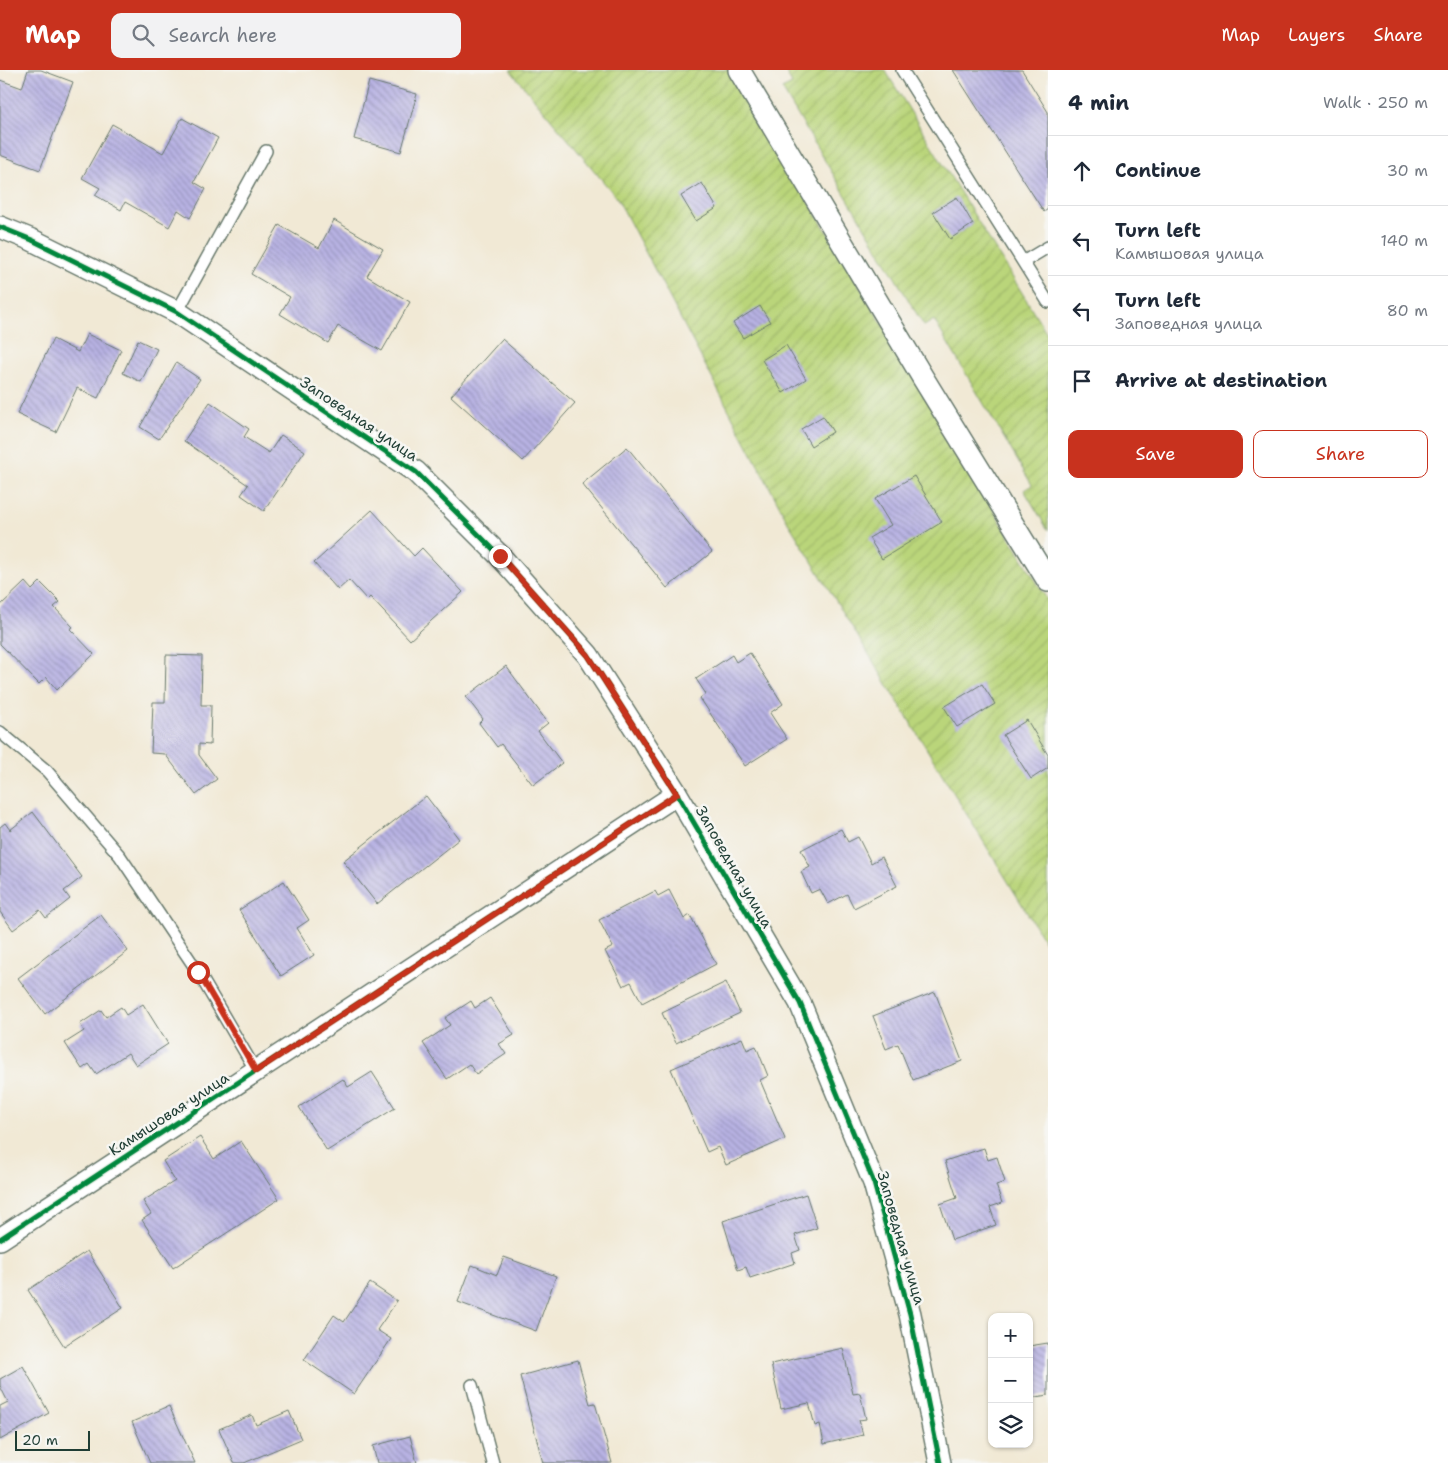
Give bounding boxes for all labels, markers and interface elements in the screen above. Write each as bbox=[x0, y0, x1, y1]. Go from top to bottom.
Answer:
search box bbox=[111, 13, 461, 58]
text: Map bbox=[25, 19, 81, 51]
icon: search bbox=[129, 21, 157, 49]
text: Search here bbox=[169, 23, 277, 48]
text: Map bbox=[1222, 23, 1260, 47]
text: Layers bbox=[1288, 23, 1345, 47]
text: Share bbox=[1373, 23, 1423, 47]
text: 4 min bbox=[1068, 89, 1129, 117]
text: Walk · 250 m bbox=[1323, 92, 1428, 113]
icon: ahead bbox=[1068, 157, 1096, 185]
text: Continue bbox=[1115, 158, 1201, 183]
text: 30 m bbox=[1387, 160, 1428, 181]
text: Turn left bbox=[1115, 218, 1201, 243]
icon: left bbox=[1068, 227, 1096, 255]
text: 140 m bbox=[1381, 230, 1428, 251]
text: Камышовая улица bbox=[1115, 243, 1264, 264]
text: Turn left bbox=[1115, 288, 1201, 313]
icon: left bbox=[1068, 297, 1096, 325]
text: 80 m bbox=[1387, 300, 1428, 321]
text: Заповедная улица bbox=[1115, 313, 1262, 334]
icon: arrive bbox=[1068, 367, 1096, 395]
text: Arrive at destination bbox=[1115, 368, 1327, 393]
street label: Заповедная улица bbox=[296, 372, 422, 466]
button: Save bbox=[1068, 430, 1243, 478]
button: Share bbox=[1253, 430, 1428, 478]
route end bbox=[489, 545, 512, 568]
street label: Заповедная улица bbox=[691, 802, 778, 932]
route start bbox=[187, 961, 210, 984]
street label: Камышовая улица bbox=[105, 1067, 233, 1160]
street label: Заповедная улица bbox=[872, 1169, 930, 1308]
map controls bbox=[988, 1313, 1033, 1448]
button: + bbox=[988, 1313, 1033, 1358]
button: − bbox=[988, 1358, 1033, 1403]
button: layers bbox=[988, 1403, 1033, 1448]
scale bar bbox=[15, 1428, 90, 1451]
text: 20 m bbox=[22, 1431, 58, 1449]

